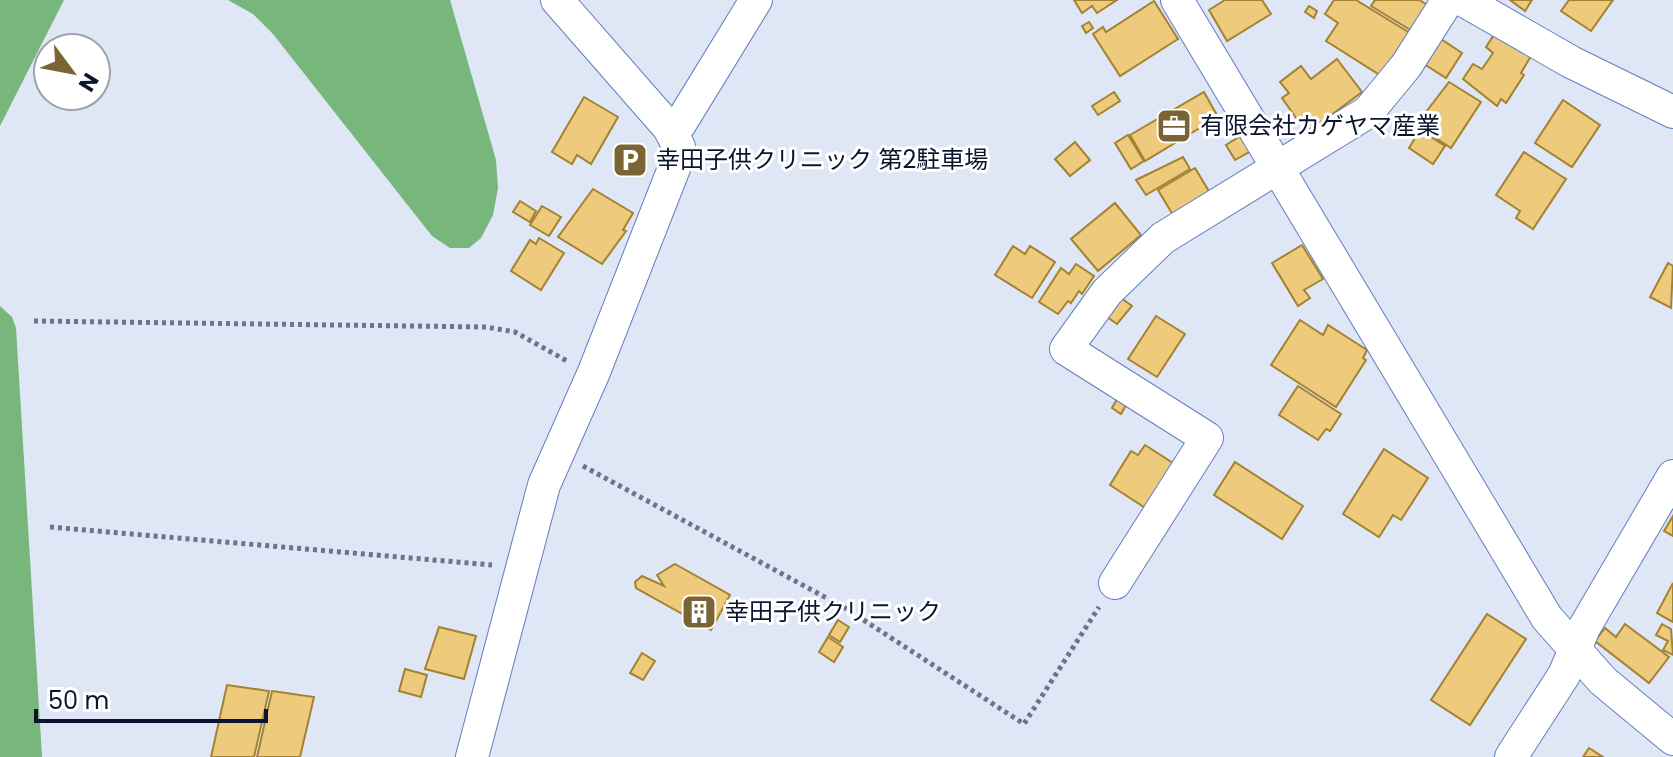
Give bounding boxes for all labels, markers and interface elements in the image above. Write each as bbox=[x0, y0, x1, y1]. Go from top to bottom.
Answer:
north arrow bbox=[32, 32, 112, 112]
text: N bbox=[71, 67, 106, 98]
office icon: 有限会社カゲヤマ産業 bbox=[1155, 107, 1193, 145]
place label: 有限会社カゲヤマ産業 bbox=[1200, 109, 1440, 142]
parking icon: 幸田子供クリニック 第2駐車場 bbox=[611, 141, 649, 179]
place label: 幸田子供クリニック 第2駐車場 bbox=[656, 143, 988, 176]
building icon: 幸田子供クリニック bbox=[680, 593, 718, 631]
place label: 幸田子供クリニック bbox=[725, 595, 941, 628]
scale bar bbox=[36, 673, 266, 723]
text: 50 m bbox=[48, 684, 109, 717]

